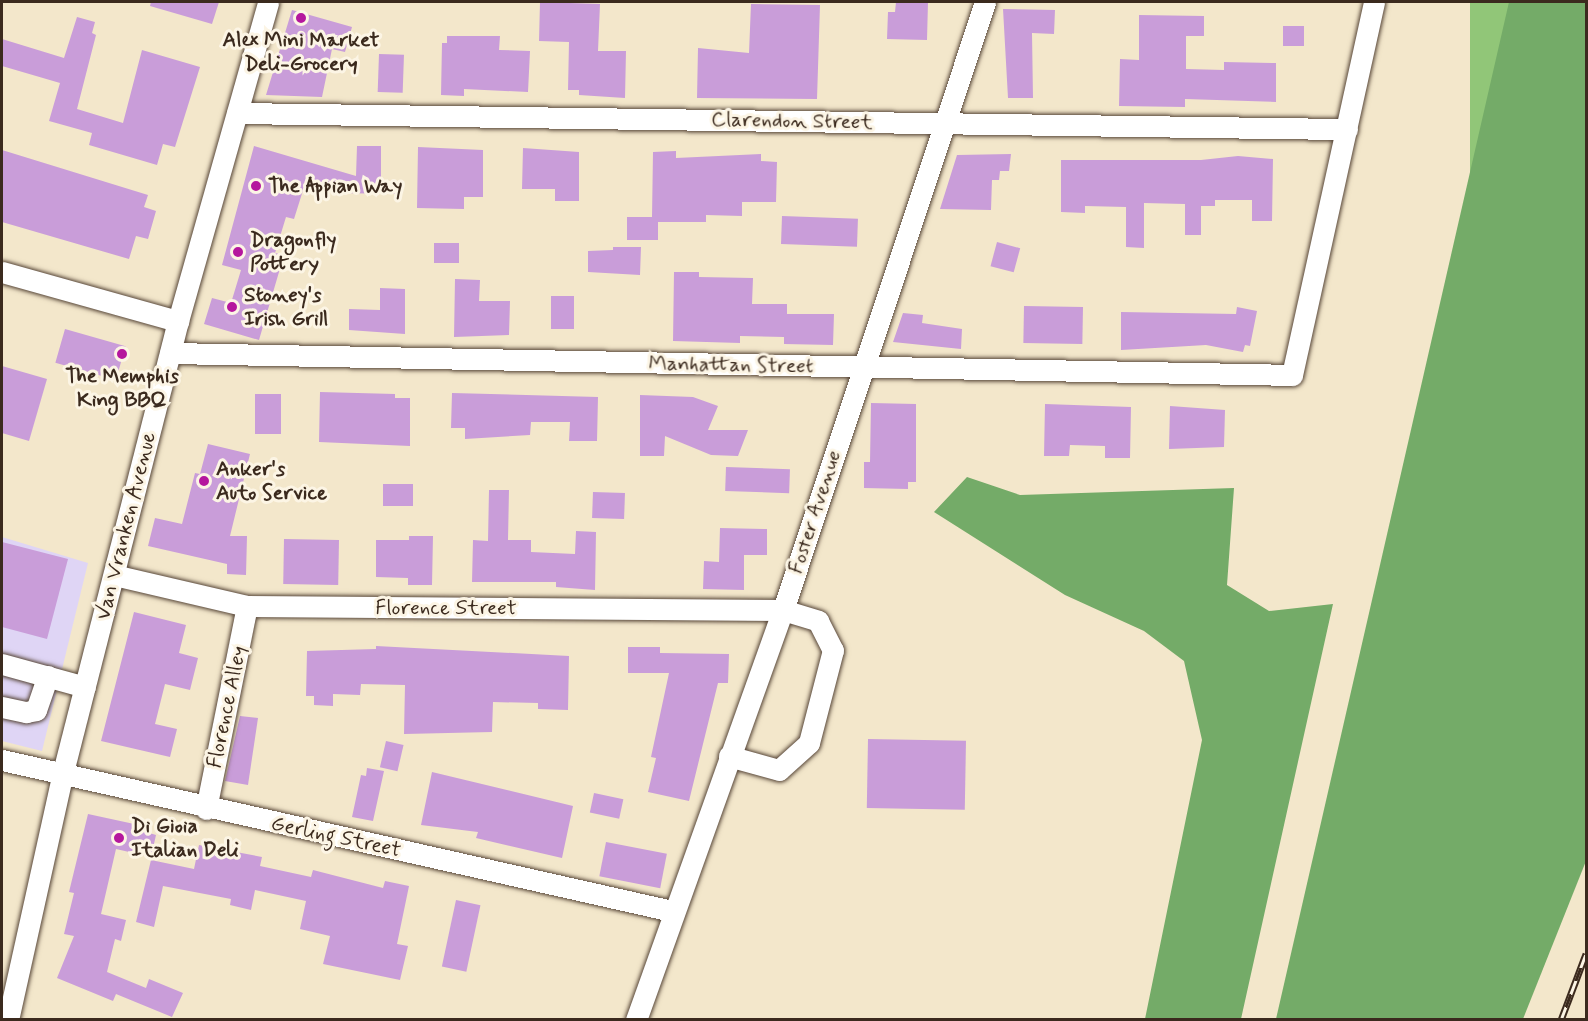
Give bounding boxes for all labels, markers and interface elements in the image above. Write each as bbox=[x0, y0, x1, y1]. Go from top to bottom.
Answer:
marker: Alex Mini Market Deli-Grocery bbox=[294, 11, 308, 25]
place label: Alex Mini Market Deli-Grocery bbox=[222, 27, 380, 77]
street label: Clarendon Street bbox=[711, 107, 873, 135]
place label: The Appian Way bbox=[268, 173, 405, 199]
marker: The Appian Way bbox=[249, 179, 263, 193]
place label: Dragonfly Pottery bbox=[250, 227, 336, 277]
marker: Dragonfly Pottery bbox=[231, 245, 245, 259]
place label: Stoney's Irish Grill bbox=[244, 282, 328, 332]
marker: Stoney's Irish Grill bbox=[225, 300, 239, 314]
marker: The Memphis King BBQ bbox=[115, 347, 129, 361]
street label: Manhattan Street bbox=[647, 351, 815, 379]
place label: The Memphis King BBQ bbox=[62, 363, 182, 413]
street label: Van Vranken Avenue bbox=[90, 429, 162, 623]
street label: Foster Avenue bbox=[784, 449, 846, 575]
place label: Anker's Auto Service bbox=[216, 456, 325, 506]
marker: Anker's Auto Service bbox=[197, 474, 211, 488]
street label: Florence Street bbox=[376, 595, 516, 621]
street label: Florence Alley bbox=[202, 644, 252, 770]
street label: Gerling Street bbox=[269, 811, 403, 863]
place label: Di Gioia Italian Deli bbox=[131, 813, 239, 863]
marker: Di Gioia Italian Deli bbox=[112, 831, 126, 845]

